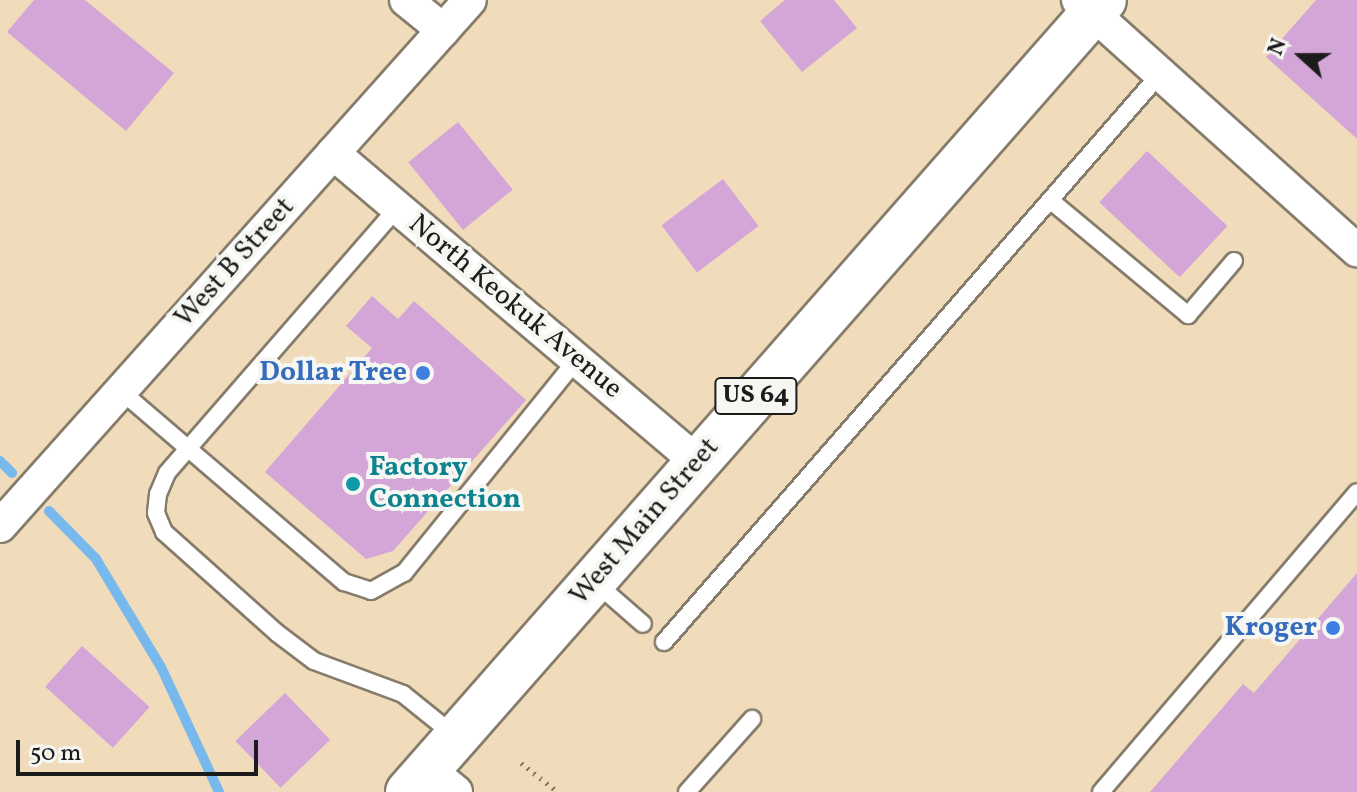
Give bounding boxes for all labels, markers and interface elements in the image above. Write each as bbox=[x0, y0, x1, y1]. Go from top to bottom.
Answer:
north arrow bbox=[1261, 16, 1341, 96]
text: N bbox=[1261, 34, 1295, 60]
street label: West B Street bbox=[168, 191, 302, 335]
street label: North Keokuk Avenue bbox=[401, 208, 629, 406]
place label: Dollar Tree bbox=[259, 356, 407, 390]
marker: Dollar Tree bbox=[414, 364, 432, 382]
road number: US 64 bbox=[714, 374, 798, 418]
street label: West Main Street bbox=[563, 431, 727, 613]
place label: Factory Connection bbox=[369, 451, 521, 517]
marker: Factory Connection bbox=[344, 475, 362, 493]
place label: Kroger bbox=[1224, 611, 1317, 645]
marker: Kroger bbox=[1324, 619, 1342, 637]
scale bar bbox=[20, 724, 262, 774]
text: 50 m bbox=[30, 737, 82, 771]

